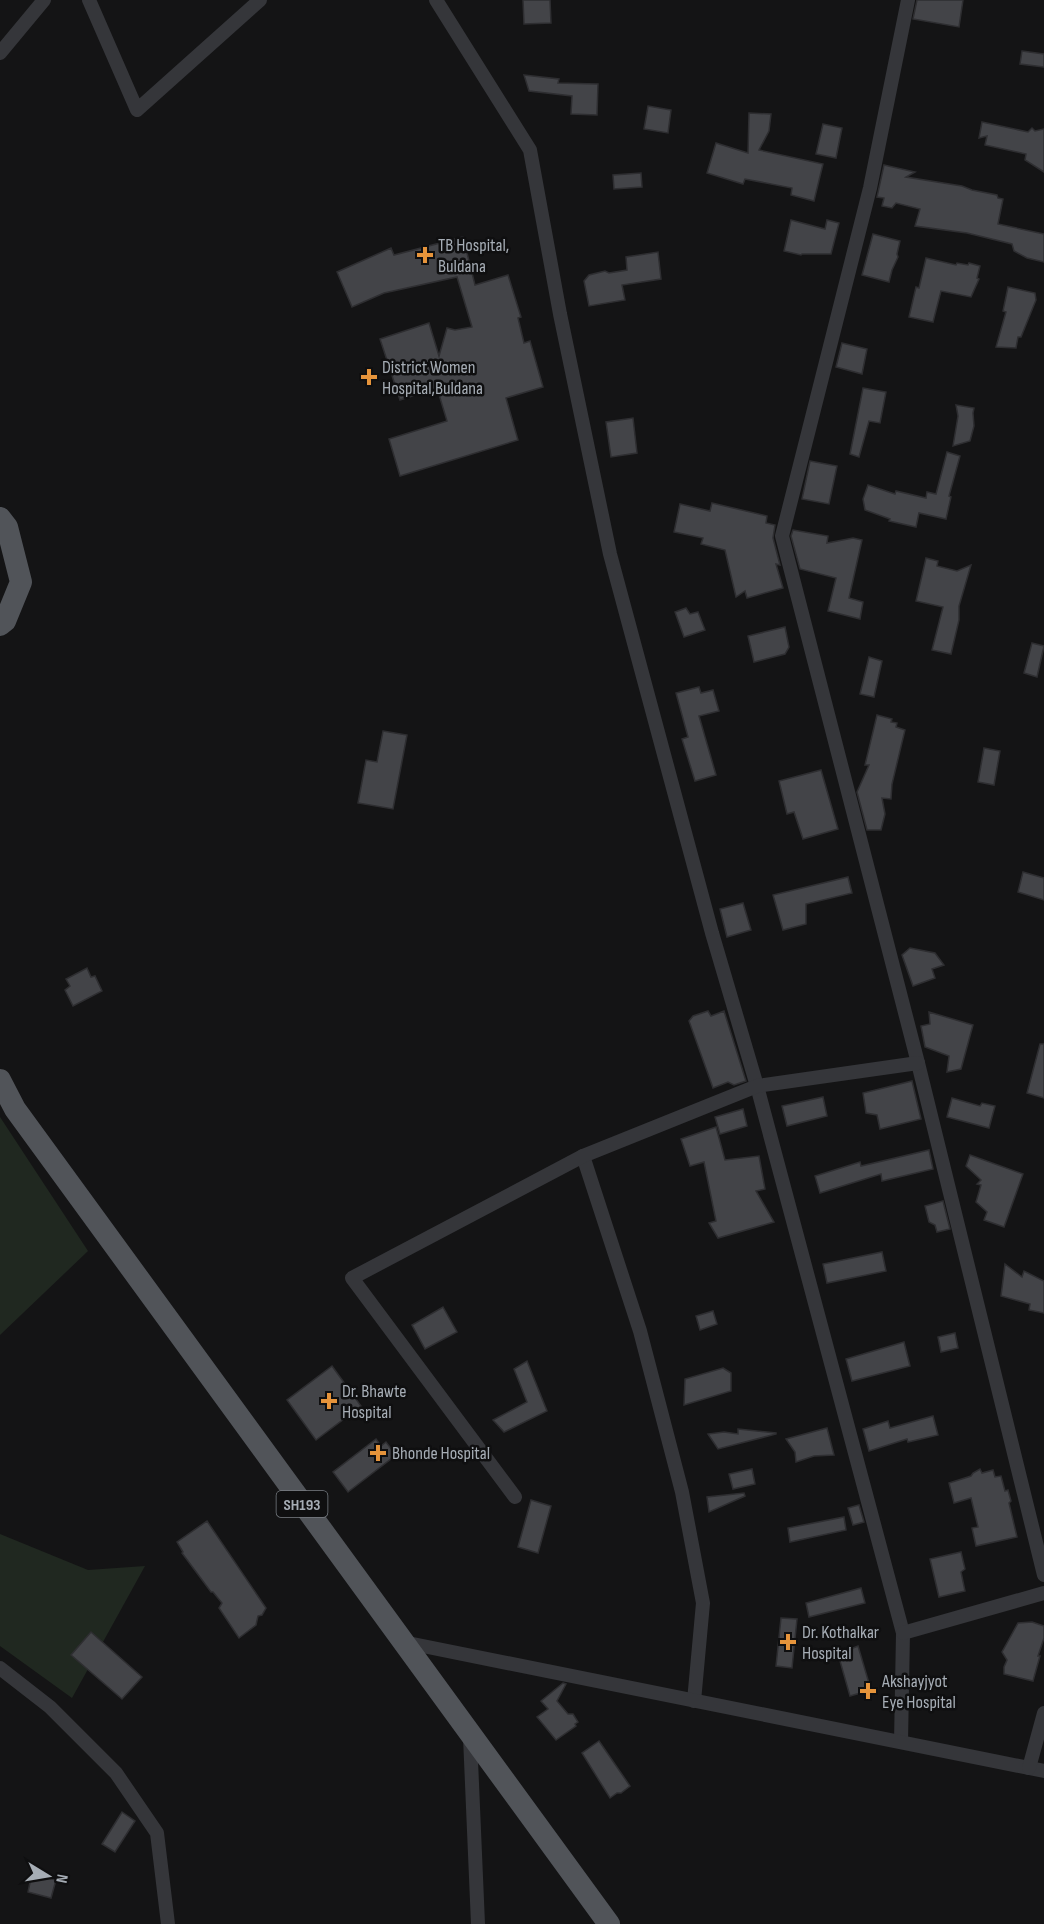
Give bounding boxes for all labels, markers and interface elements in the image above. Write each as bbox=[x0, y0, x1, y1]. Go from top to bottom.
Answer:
place label: TB Hospital, Buldana bbox=[438, 235, 509, 277]
marker: TB Hospital, Buldana bbox=[416, 246, 434, 264]
place label: District Women Hospital,Buldana bbox=[382, 357, 483, 399]
marker: District Women Hospital,Buldana bbox=[360, 368, 378, 386]
place label: Dr. Bhawte Hospital bbox=[342, 1381, 406, 1423]
marker: Dr. Bhawte Hospital bbox=[320, 1392, 338, 1410]
place label: Bhonde Hospital bbox=[392, 1443, 490, 1464]
marker: Bhonde Hospital bbox=[369, 1444, 387, 1462]
road number: SH193 bbox=[276, 1491, 328, 1517]
place label: Dr. Kothalkar Hospital bbox=[802, 1622, 879, 1664]
marker: Dr. Kothalkar Hospital bbox=[779, 1633, 797, 1651]
place label: Akshayjyot Eye Hospital bbox=[881, 1671, 956, 1713]
marker: Akshayjyot Eye Hospital bbox=[859, 1682, 877, 1700]
north arrow bbox=[18, 1846, 78, 1906]
text: N bbox=[51, 1873, 71, 1885]

